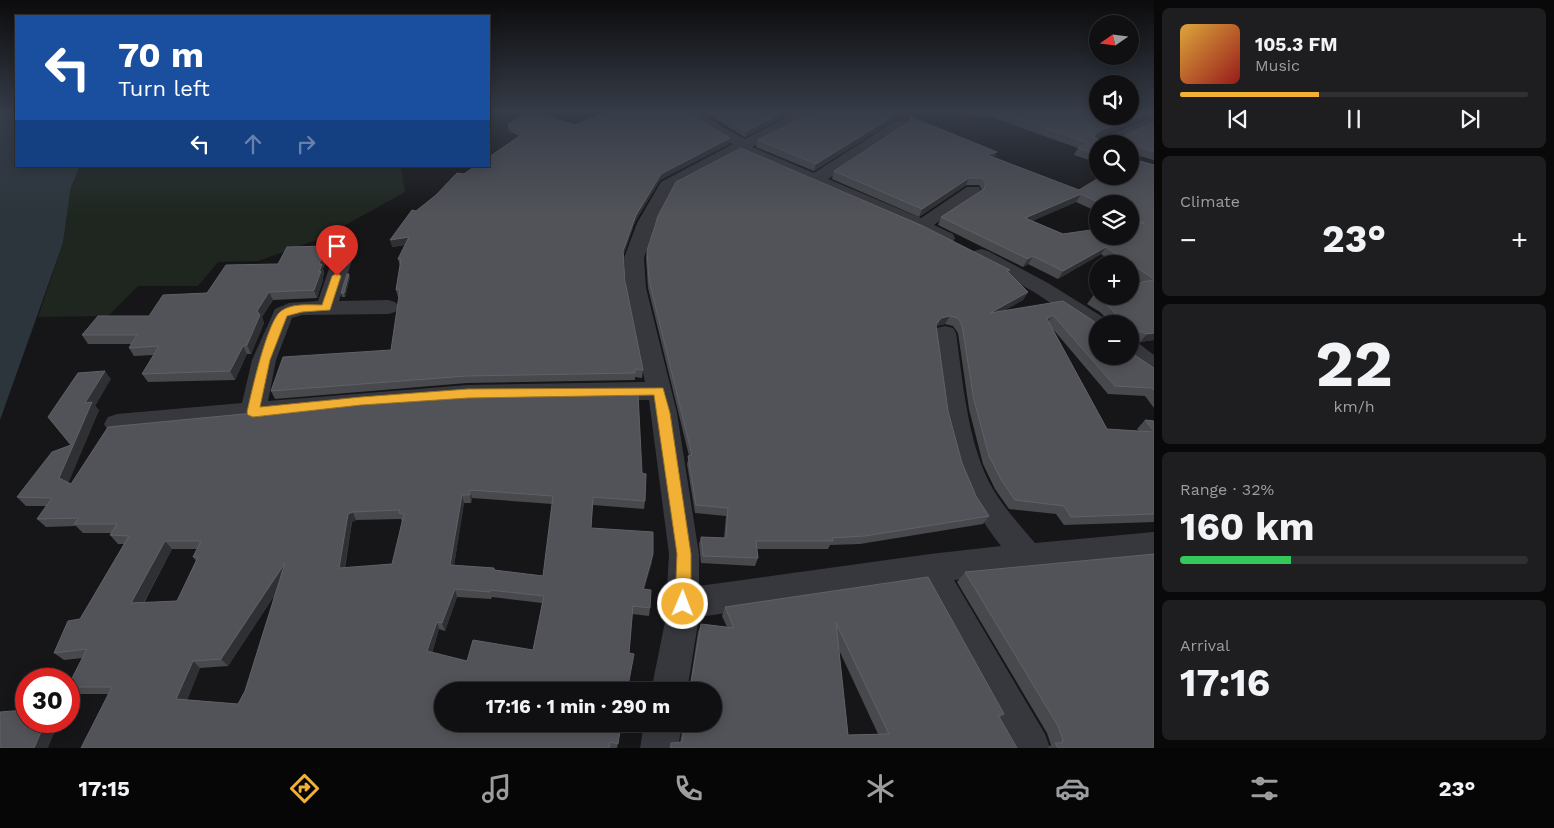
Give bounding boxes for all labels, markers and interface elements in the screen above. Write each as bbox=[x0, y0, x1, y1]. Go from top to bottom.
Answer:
north arrow bbox=[1089, 15, 1139, 65]
map controls bbox=[1089, 15, 1139, 365]
text: 105.3 FM bbox=[1255, 33, 1338, 56]
text: 70 m bbox=[118, 34, 204, 76]
icon: left bbox=[35, 35, 100, 100]
text: Music bbox=[1255, 56, 1300, 75]
button: sound bbox=[1089, 75, 1139, 125]
text: Turn left bbox=[118, 76, 210, 101]
icon: previous bbox=[1224, 105, 1252, 133]
icon: pause bbox=[1340, 105, 1368, 133]
icon: next bbox=[1456, 105, 1484, 133]
icon: left bbox=[186, 130, 214, 158]
icon: ahead bbox=[239, 130, 267, 158]
icon: right bbox=[292, 130, 320, 158]
button: search bbox=[1089, 135, 1139, 185]
text: Climate bbox=[1180, 192, 1240, 211]
button: layers bbox=[1089, 195, 1139, 245]
text: 23° bbox=[1322, 217, 1386, 261]
text: − bbox=[1180, 223, 1197, 256]
text: + bbox=[1511, 223, 1528, 256]
pin bbox=[316, 225, 358, 276]
icon: arrive bbox=[323, 232, 351, 260]
button: + bbox=[1089, 255, 1139, 305]
button: − bbox=[1089, 315, 1139, 365]
text: 22 bbox=[1315, 326, 1393, 402]
text: km/h bbox=[1333, 397, 1375, 416]
text: Range · 32% bbox=[1180, 480, 1274, 499]
text: 160 km bbox=[1180, 505, 1315, 549]
position arrow bbox=[656, 577, 708, 629]
text: Arrival bbox=[1180, 636, 1230, 655]
text: 17:16 bbox=[1180, 661, 1270, 705]
speed limit sign: 30 bbox=[15, 668, 80, 733]
text: 17:16 · 1 min · 290 m bbox=[486, 695, 670, 718]
icon: directions bbox=[287, 771, 322, 806]
icon: music bbox=[479, 771, 514, 806]
icon: phone bbox=[671, 771, 706, 806]
icon: climate bbox=[863, 771, 898, 806]
icon: car bbox=[1055, 771, 1090, 806]
icon: filters bbox=[1247, 771, 1282, 806]
text: 17:15 bbox=[78, 776, 130, 801]
text: 23° bbox=[1438, 776, 1476, 801]

